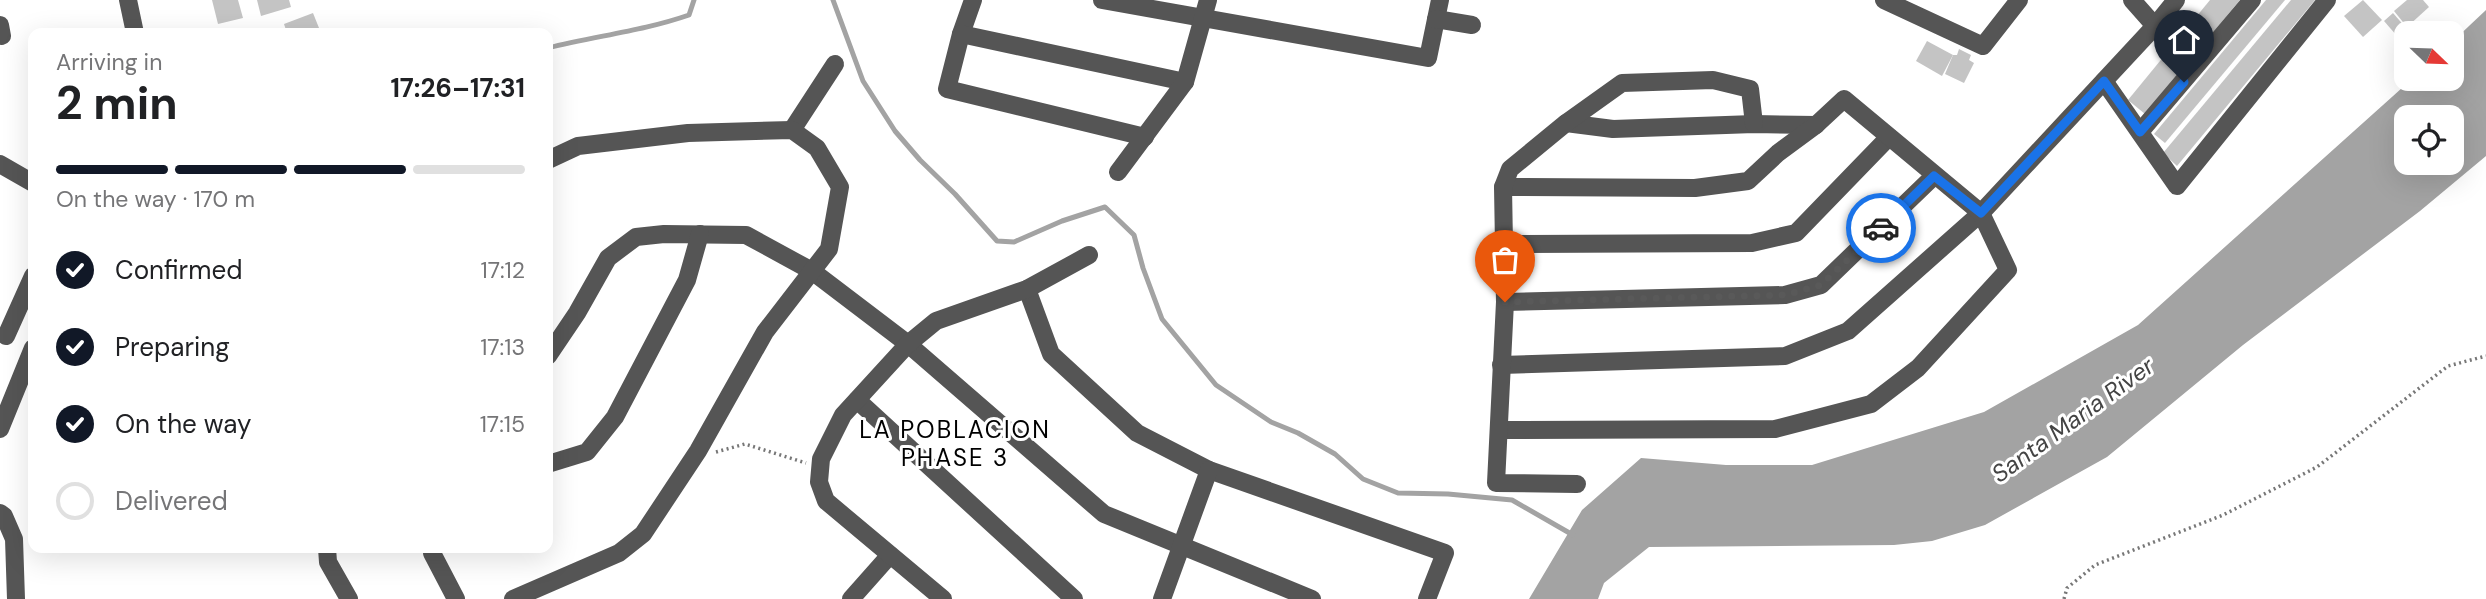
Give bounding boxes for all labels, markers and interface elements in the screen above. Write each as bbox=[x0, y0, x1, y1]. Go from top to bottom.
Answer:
pin bbox=[2154, 10, 2214, 82]
icon: home bbox=[2165, 21, 2203, 59]
north arrow bbox=[2394, 21, 2464, 91]
map controls bbox=[2394, 21, 2464, 175]
text: Arriving in bbox=[56, 47, 162, 77]
text: 17:26–17:31 bbox=[390, 71, 525, 105]
text: 2 min bbox=[56, 73, 178, 133]
button: locate bbox=[2394, 105, 2464, 175]
text: On the way · 170 m bbox=[56, 184, 255, 214]
courier bbox=[1846, 193, 1916, 263]
icon: car bbox=[1862, 209, 1900, 247]
pin bbox=[1475, 230, 1535, 302]
icon: bag bbox=[1486, 241, 1524, 279]
icon: check bbox=[56, 251, 94, 289]
text: Confirmed bbox=[115, 253, 242, 287]
text: 17:12 bbox=[480, 255, 525, 285]
icon: check bbox=[56, 328, 94, 366]
text: Preparing bbox=[115, 330, 230, 364]
text: 17:13 bbox=[480, 332, 525, 362]
water label: Santa Maria River bbox=[1985, 349, 2161, 489]
icon: check bbox=[56, 405, 94, 443]
text: On the way bbox=[115, 407, 251, 441]
text: 17:15 bbox=[480, 409, 525, 439]
district label: LA POBLACION PHASE 3 bbox=[859, 414, 1051, 473]
text: Delivered bbox=[115, 484, 228, 518]

